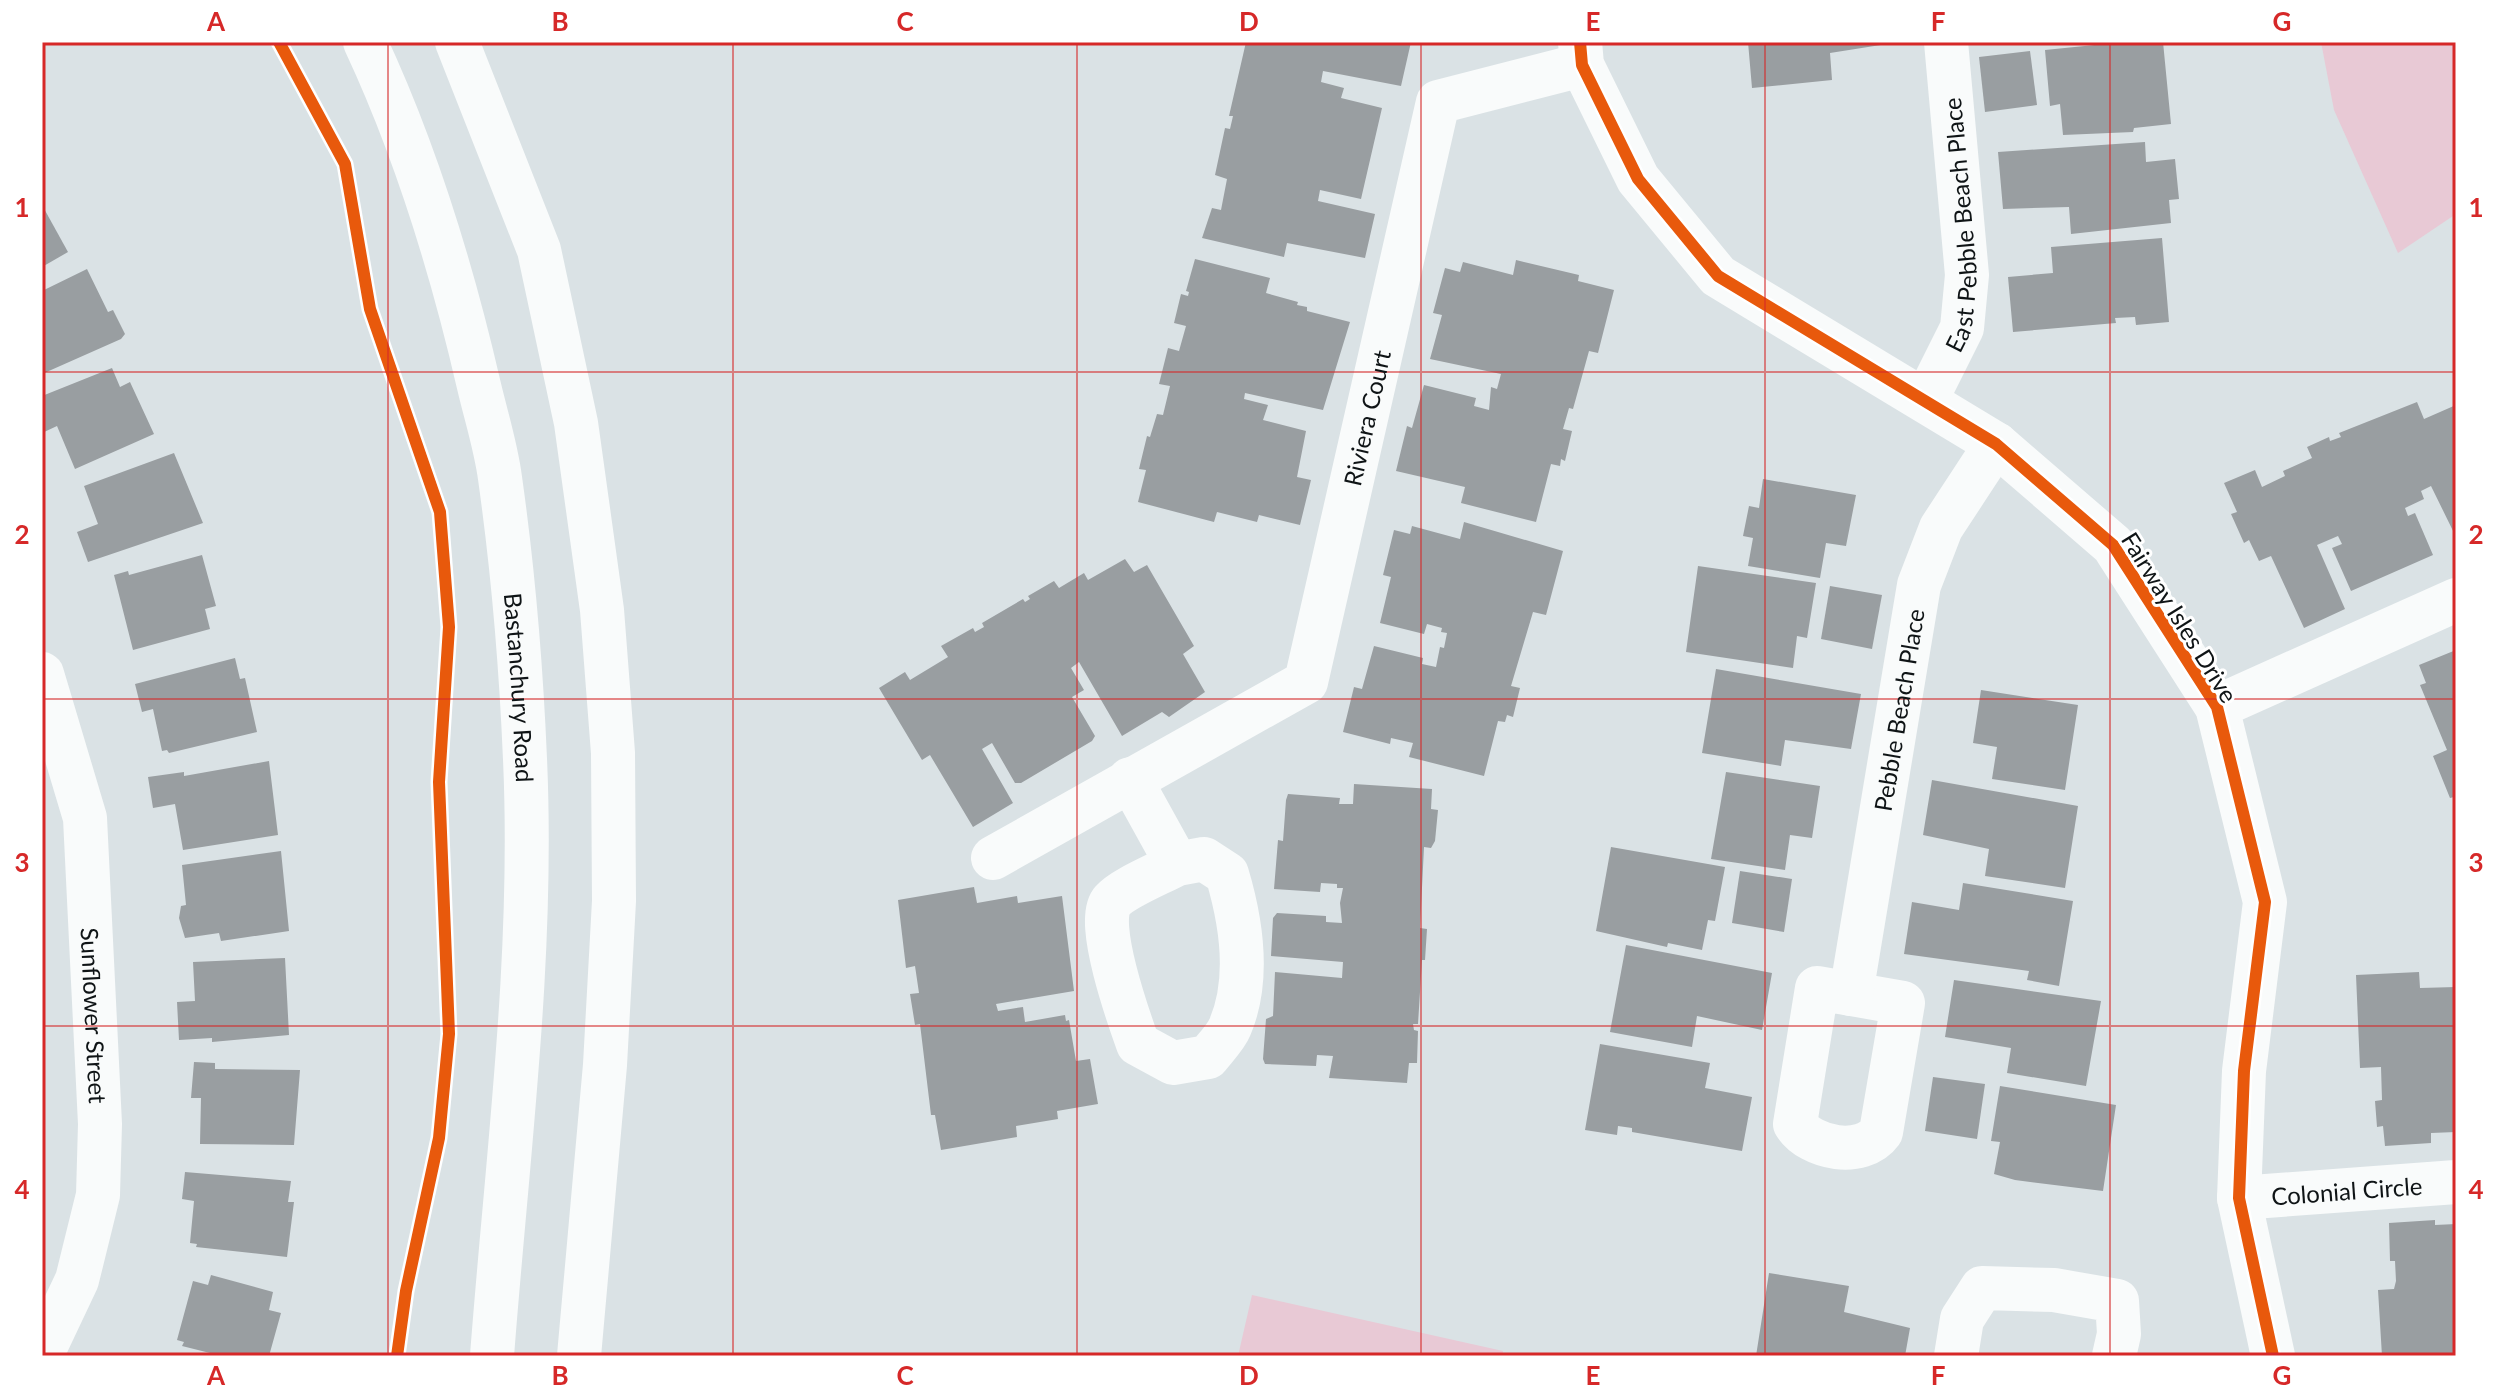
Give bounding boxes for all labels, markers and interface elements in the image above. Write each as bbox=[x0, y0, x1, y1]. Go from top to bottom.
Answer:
text: A bbox=[206, 5, 226, 37]
text: B bbox=[551, 5, 569, 37]
text: C bbox=[896, 5, 914, 37]
text: D bbox=[1239, 5, 1259, 37]
text: E bbox=[1586, 5, 1600, 37]
text: F bbox=[1931, 5, 1945, 37]
text: G bbox=[2273, 5, 2291, 37]
street label: East Pebble Beach Place bbox=[1937, 96, 1981, 356]
text: 1 bbox=[14, 191, 30, 223]
text: 1 bbox=[2468, 191, 2484, 223]
street label: Riviera Court bbox=[1337, 347, 1396, 488]
text: 2 bbox=[14, 518, 30, 550]
text: 2 bbox=[2468, 518, 2484, 550]
street label: Fairway Isles Drive bbox=[2116, 526, 2244, 708]
street label: Bastanchury Road bbox=[499, 591, 540, 783]
street label: Pebble Beach Place bbox=[1867, 607, 1929, 813]
text: 3 bbox=[14, 846, 30, 878]
text: 3 bbox=[2468, 846, 2484, 878]
street label: Sunflower Street bbox=[76, 927, 113, 1104]
street label: Colonial Circle bbox=[2270, 1170, 2423, 1210]
text: 4 bbox=[14, 1173, 30, 1205]
text: 4 bbox=[2468, 1173, 2484, 1205]
text: A bbox=[206, 1359, 226, 1391]
text: B bbox=[551, 1359, 569, 1391]
text: C bbox=[896, 1359, 914, 1391]
text: D bbox=[1239, 1359, 1259, 1391]
text: E bbox=[1586, 1359, 1600, 1391]
text: F bbox=[1931, 1359, 1945, 1391]
text: G bbox=[2273, 1359, 2291, 1391]

